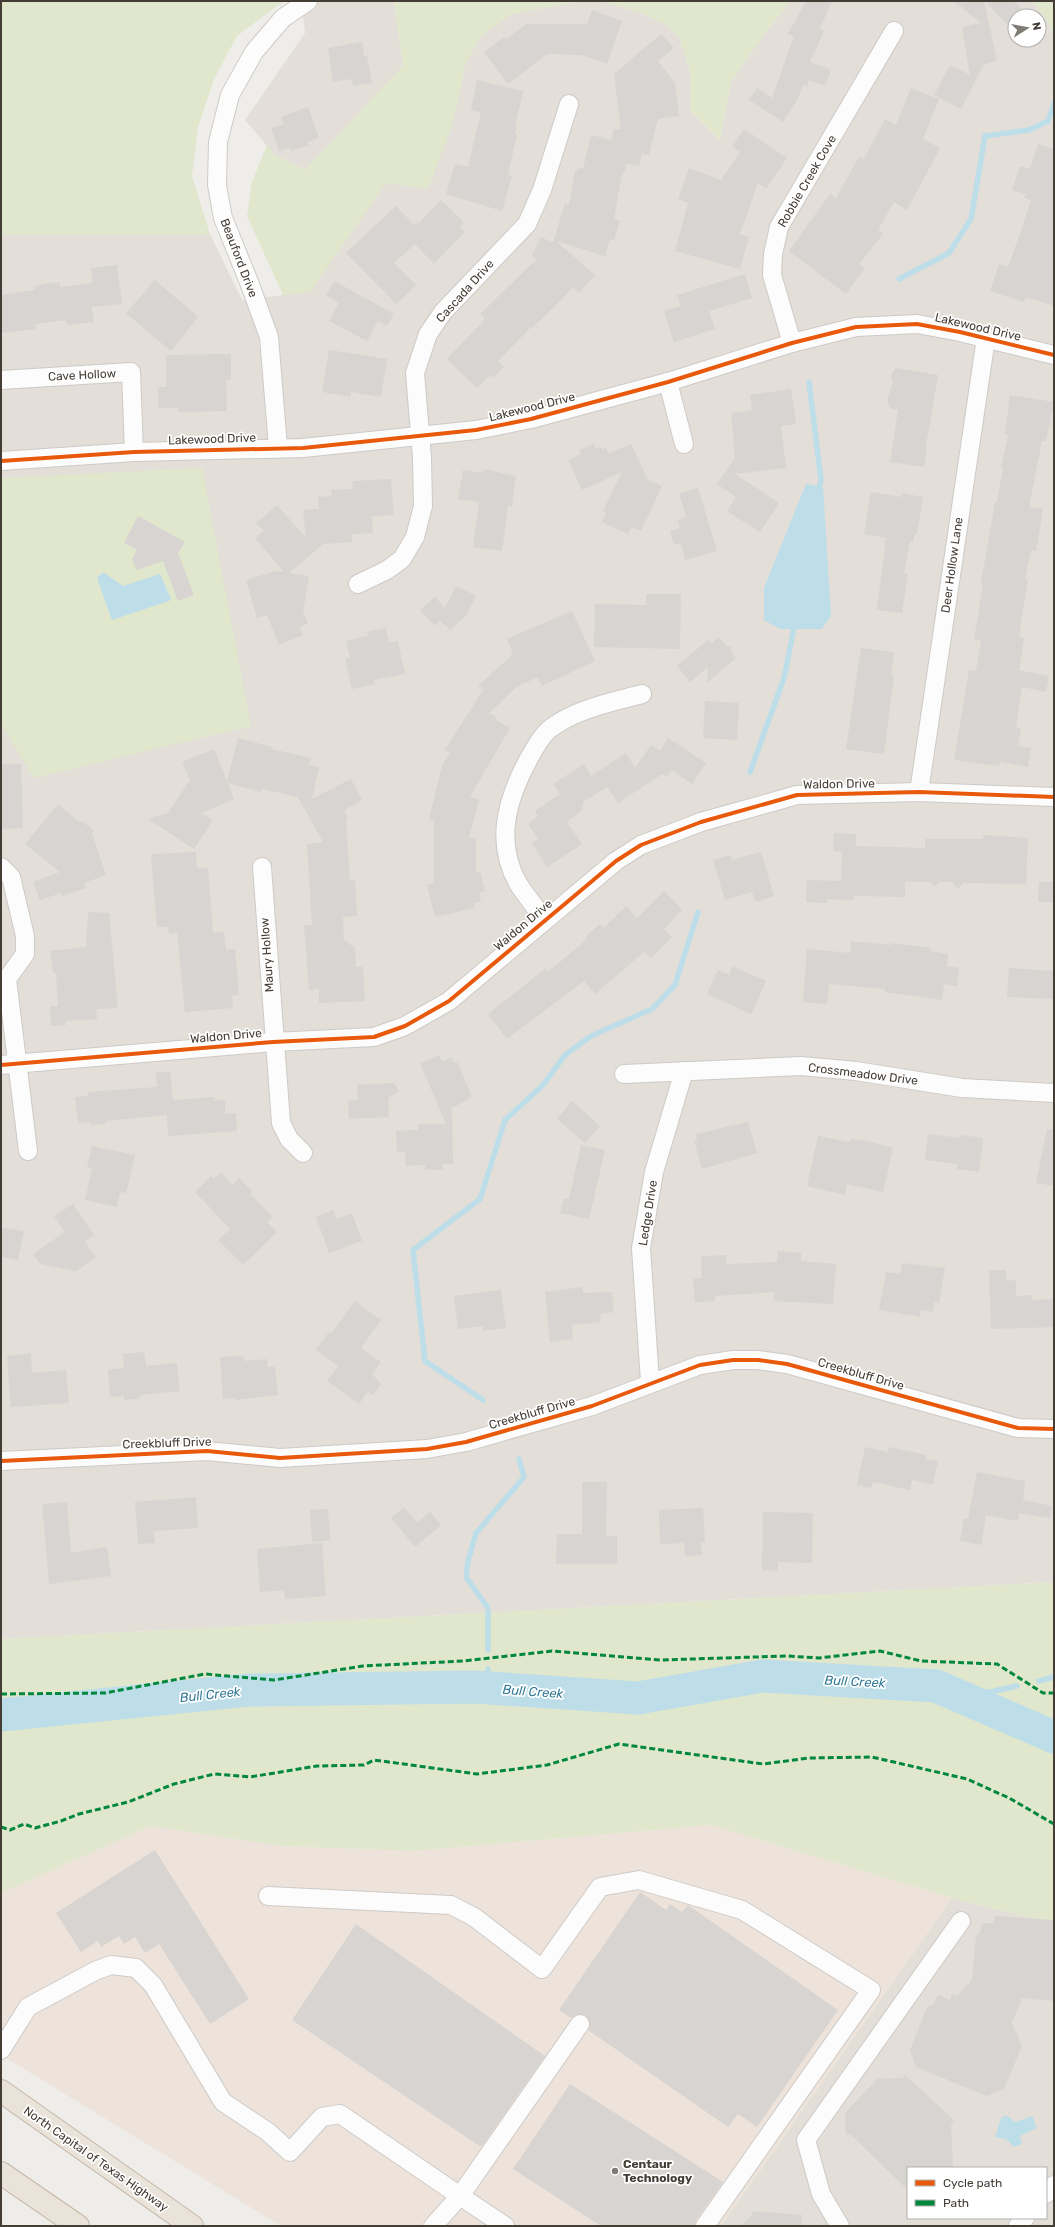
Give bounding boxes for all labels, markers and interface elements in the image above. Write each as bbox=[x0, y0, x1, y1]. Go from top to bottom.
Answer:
north arrow bbox=[1007, 8, 1047, 48]
text: N bbox=[1029, 21, 1043, 31]
street label: Robbie Creek Cove bbox=[775, 132, 839, 230]
street label: Beauford Drive bbox=[218, 217, 261, 300]
street label: Cascada Drive bbox=[433, 257, 497, 325]
street label: Lakewood Drive bbox=[934, 310, 1023, 344]
street label: Cave Hollow bbox=[48, 366, 117, 384]
street label: Lakewood Drive bbox=[488, 389, 577, 424]
street label: Lakewood Drive bbox=[168, 430, 257, 448]
street label: Deer Hollow Lane bbox=[938, 516, 966, 614]
street label: Waldon Drive bbox=[803, 776, 875, 792]
street label: Waldon Drive bbox=[491, 896, 555, 954]
street label: Maury Hollow bbox=[257, 917, 277, 993]
street label: Waldon Drive bbox=[190, 1026, 263, 1046]
street label: Crossmeadow Drive bbox=[807, 1060, 919, 1088]
street label: Ledge Drive bbox=[636, 1179, 660, 1247]
street label: Creekbluff Drive bbox=[816, 1355, 906, 1393]
street label: Creekbluff Drive bbox=[487, 1394, 577, 1432]
street label: Creekbluff Drive bbox=[122, 1434, 212, 1452]
water label: Bull Creek bbox=[824, 1672, 886, 1691]
water label: Bull Creek bbox=[502, 1682, 564, 1701]
water label: Bull Creek bbox=[179, 1684, 241, 1705]
street label: North Capital of Texas Highway bbox=[21, 2104, 171, 2215]
place label: Centaur Technology bbox=[623, 2157, 692, 2185]
marker: Centaur Technology bbox=[610, 2166, 620, 2176]
legend bbox=[907, 2167, 1047, 2219]
text: Cycle path bbox=[943, 2176, 1002, 2190]
text: Path bbox=[943, 2196, 969, 2210]

